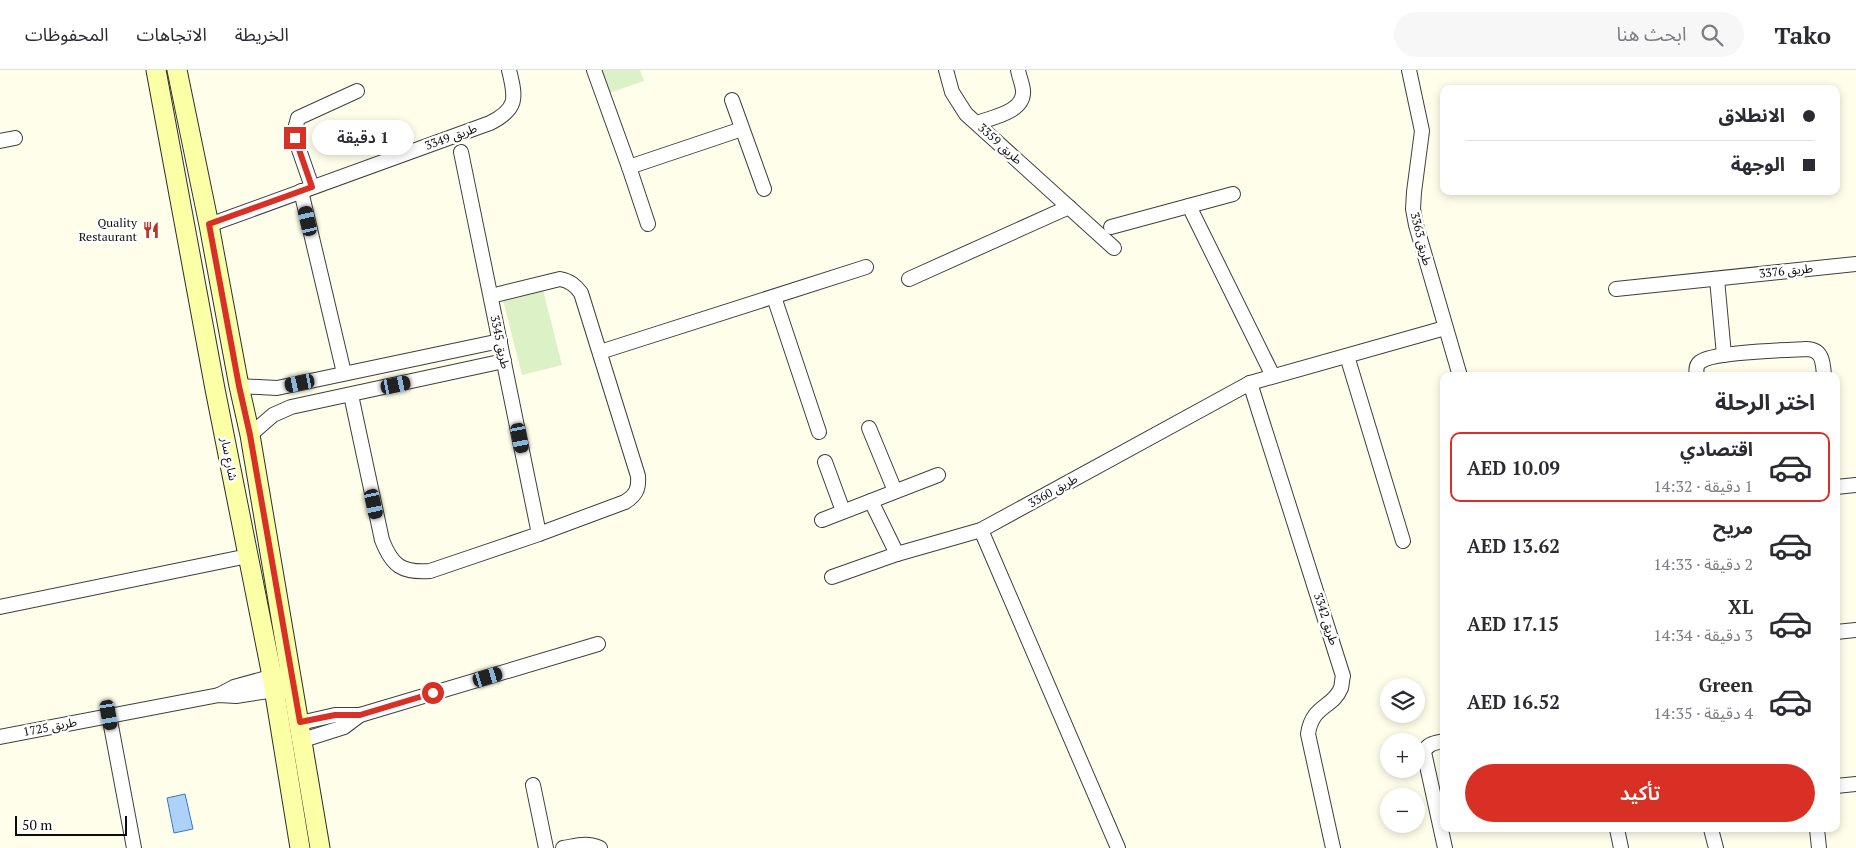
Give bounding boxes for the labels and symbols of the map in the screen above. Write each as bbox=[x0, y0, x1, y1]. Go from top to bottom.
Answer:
callout: 1 دقيقة bbox=[312, 120, 415, 156]
street label: طريق 3349 bbox=[423, 120, 479, 154]
street label: طريق 3359 bbox=[974, 120, 1026, 168]
route end bbox=[284, 127, 306, 149]
car bbox=[297, 205, 318, 237]
street label: طريق 3363 bbox=[1407, 211, 1435, 267]
place label: Quality Restaurant bbox=[79, 215, 138, 244]
restaurant icon: Quality Restaurant bbox=[141, 220, 161, 240]
street label: طريق 3376 bbox=[1758, 260, 1814, 282]
street label: طريق 3345 bbox=[487, 314, 513, 370]
car bbox=[283, 373, 316, 393]
car bbox=[379, 375, 412, 395]
car bbox=[509, 422, 530, 454]
street label: شارع سار bbox=[216, 435, 241, 482]
street label: طريق 3360 bbox=[1025, 471, 1081, 511]
car bbox=[363, 488, 384, 520]
street label: طريق 3342 bbox=[1310, 591, 1342, 647]
car bbox=[471, 665, 504, 689]
route start bbox=[422, 682, 444, 704]
car bbox=[99, 699, 118, 731]
street label: طريق 1725 bbox=[22, 714, 78, 740]
scale bar bbox=[15, 813, 128, 836]

